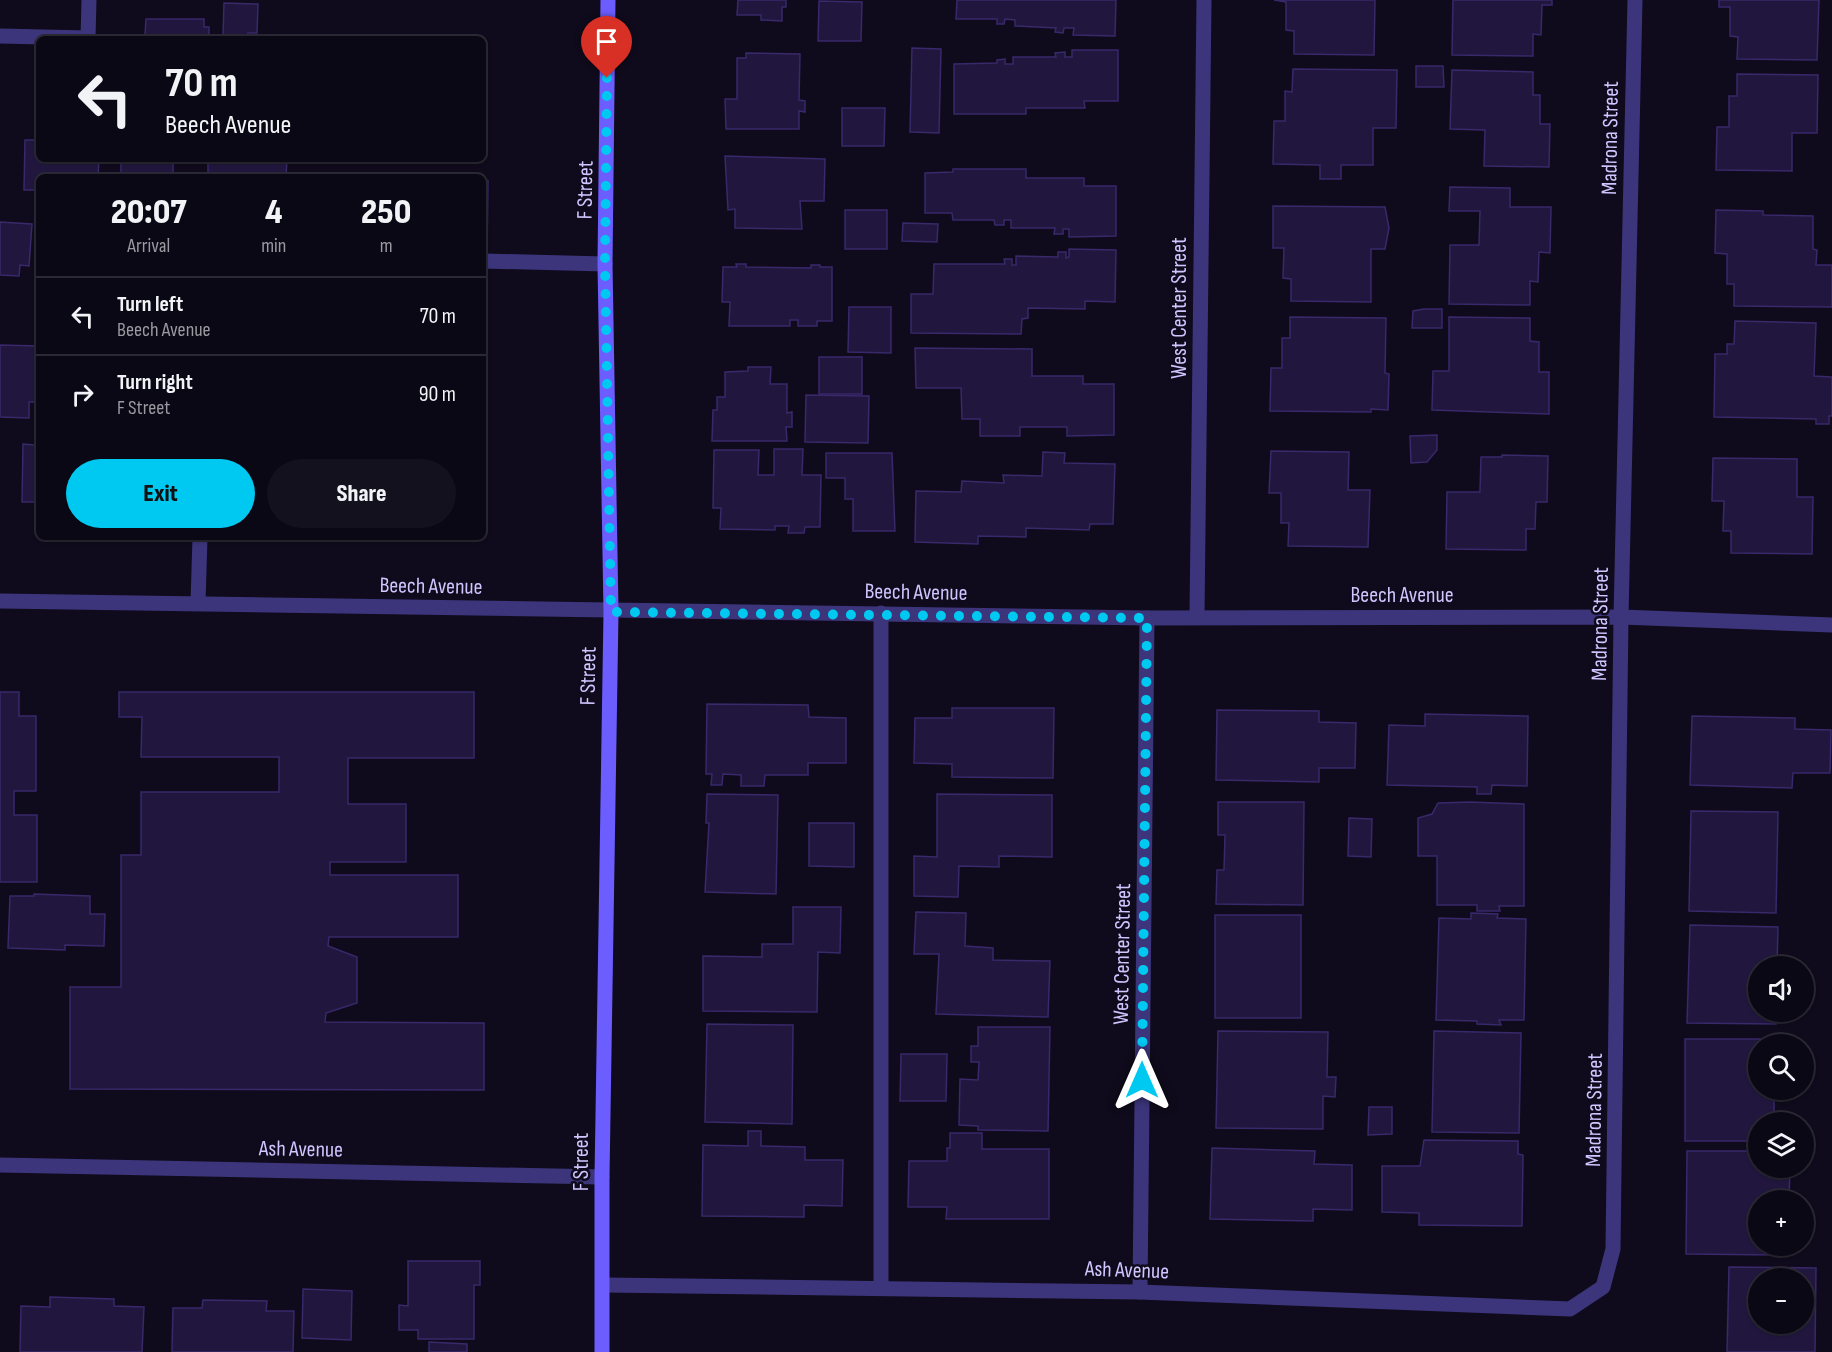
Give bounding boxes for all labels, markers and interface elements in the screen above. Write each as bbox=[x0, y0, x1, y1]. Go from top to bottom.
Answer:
pin bbox=[581, 16, 632, 78]
icon: arrive bbox=[590, 25, 623, 58]
text: 70 m bbox=[165, 58, 238, 109]
icon: left bbox=[66, 60, 144, 138]
street label: Madrona Street bbox=[1596, 81, 1625, 195]
text: Beech Avenue bbox=[165, 109, 291, 141]
street label: F Street bbox=[571, 160, 600, 220]
text: 20:07 bbox=[111, 191, 187, 234]
text: 4 bbox=[265, 191, 283, 234]
text: 250 bbox=[361, 191, 411, 234]
text: Arrival bbox=[127, 234, 170, 258]
text: min bbox=[261, 234, 286, 258]
text: m bbox=[380, 234, 393, 258]
street label: West Center Street bbox=[1166, 237, 1193, 379]
text: Turn left bbox=[117, 291, 183, 318]
icon: left bbox=[66, 300, 99, 333]
text: 70 m bbox=[420, 303, 456, 330]
text: Beech Avenue bbox=[117, 318, 211, 342]
text: Turn right bbox=[117, 369, 193, 396]
icon: right bbox=[66, 378, 99, 411]
text: 90 m bbox=[419, 381, 456, 408]
text: F Street bbox=[117, 396, 170, 420]
button: Exit bbox=[66, 459, 255, 528]
button: Share bbox=[267, 459, 456, 528]
street label: Madrona Street bbox=[1586, 567, 1615, 681]
street label: Beech Avenue bbox=[379, 572, 483, 601]
street label: Beech Avenue bbox=[864, 578, 968, 607]
street label: Beech Avenue bbox=[1351, 582, 1453, 609]
street label: F Street bbox=[574, 646, 603, 706]
street label: West Center Street bbox=[1108, 883, 1137, 1025]
map controls bbox=[1748, 956, 1814, 1334]
button: sound bbox=[1748, 956, 1814, 1022]
button: search bbox=[1748, 1034, 1814, 1100]
position arrow bbox=[1110, 1048, 1174, 1112]
street label: Madrona Street bbox=[1580, 1053, 1609, 1167]
button: layers bbox=[1748, 1112, 1814, 1178]
street label: F Street bbox=[568, 1132, 595, 1191]
street label: Ash Avenue bbox=[258, 1135, 343, 1164]
button: + bbox=[1748, 1190, 1814, 1256]
street label: Ash Avenue bbox=[1083, 1256, 1169, 1285]
button: − bbox=[1748, 1268, 1814, 1334]

